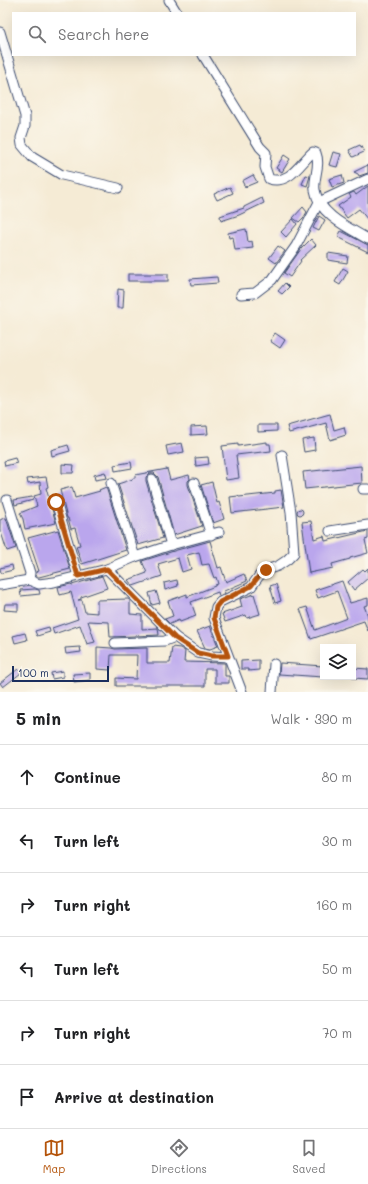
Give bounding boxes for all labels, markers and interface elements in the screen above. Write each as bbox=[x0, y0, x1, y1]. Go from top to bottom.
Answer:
search box bbox=[12, 12, 356, 56]
icon: search bbox=[26, 23, 48, 45]
text: Search here bbox=[58, 24, 149, 44]
route start bbox=[47, 493, 65, 511]
route end bbox=[257, 561, 275, 579]
map controls bbox=[320, 644, 356, 680]
button: layers bbox=[320, 644, 356, 680]
scale bar bbox=[12, 664, 109, 683]
text: 100 m bbox=[18, 665, 49, 680]
text: 5 min bbox=[16, 707, 61, 729]
text: Walk · 390 m bbox=[270, 710, 352, 727]
icon: ahead bbox=[16, 766, 38, 788]
text: Continue bbox=[54, 767, 121, 787]
text: 80 m bbox=[322, 768, 352, 785]
icon: left bbox=[16, 830, 38, 852]
text: Turn left bbox=[54, 831, 119, 851]
text: 30 m bbox=[322, 832, 352, 849]
icon: right bbox=[16, 894, 38, 916]
text: Turn right bbox=[54, 895, 131, 915]
text: 160 m bbox=[316, 896, 352, 913]
icon: left bbox=[16, 958, 38, 980]
text: Turn left bbox=[54, 959, 119, 979]
text: 50 m bbox=[322, 960, 352, 977]
icon: right bbox=[16, 1022, 38, 1044]
text: Turn right bbox=[54, 1023, 131, 1043]
text: 70 m bbox=[322, 1024, 352, 1041]
icon: arrive bbox=[16, 1086, 38, 1108]
text: Arrive at destination bbox=[54, 1087, 214, 1107]
tab: Map bbox=[43, 1137, 65, 1176]
tab: Directions bbox=[151, 1137, 207, 1176]
tab: Saved bbox=[292, 1137, 325, 1176]

